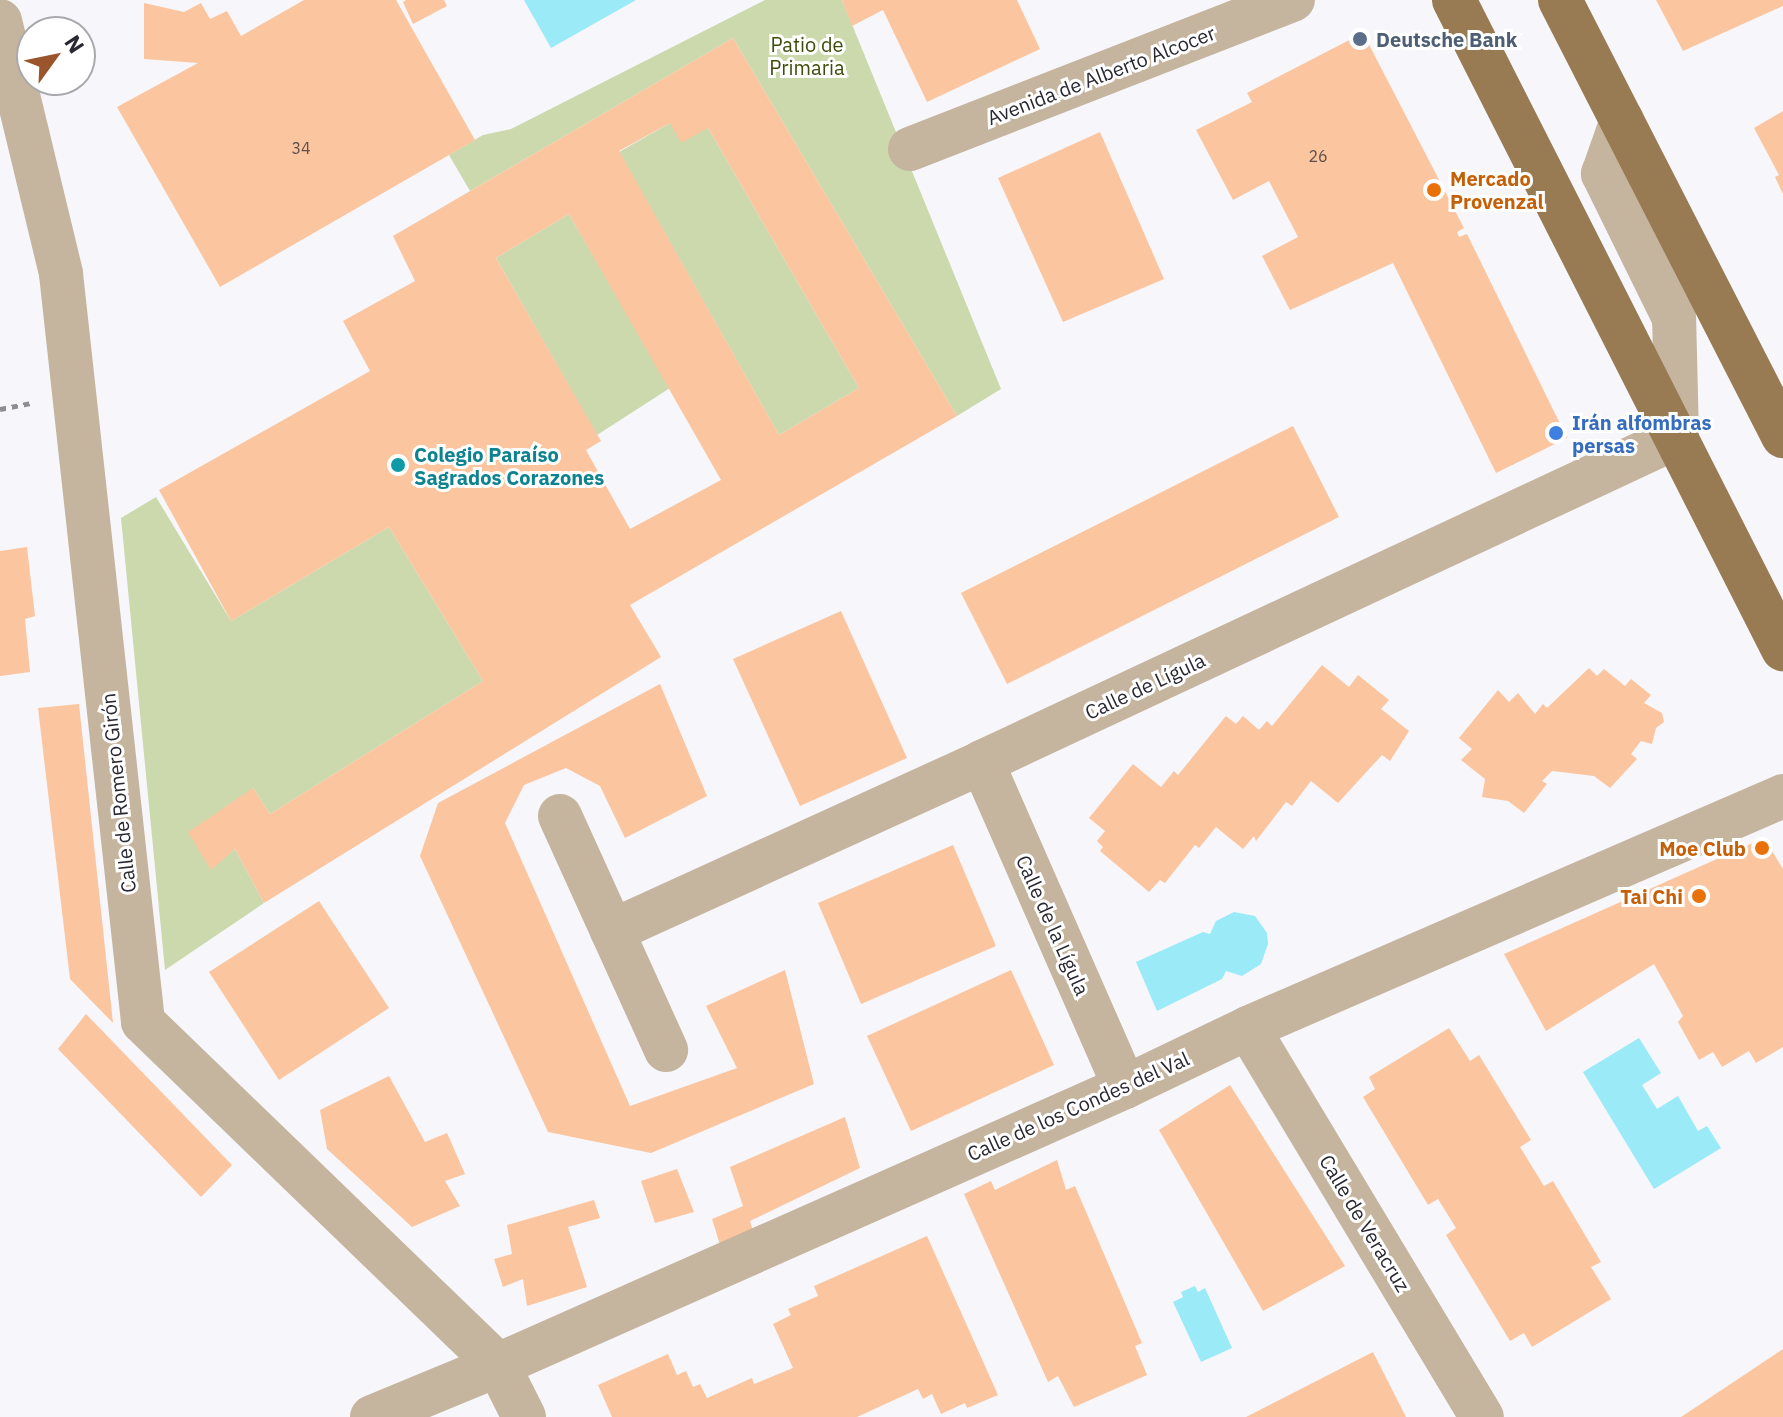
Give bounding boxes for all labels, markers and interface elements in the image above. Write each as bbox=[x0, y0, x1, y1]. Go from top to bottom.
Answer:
north arrow bbox=[16, 16, 96, 96]
street label: Avenida de Alberto Alcocer bbox=[983, 20, 1219, 130]
place label: Deutsche Bank bbox=[1376, 27, 1517, 51]
text: N bbox=[58, 29, 91, 58]
marker: Deutsche Bank bbox=[1351, 30, 1369, 48]
park label: Patio de Primaria bbox=[769, 33, 845, 80]
house number: 34 bbox=[291, 138, 311, 158]
house number: 26 bbox=[1308, 146, 1328, 166]
place label: Mercado Provenzal bbox=[1450, 166, 1544, 213]
marker: Mercado Provenzal bbox=[1425, 181, 1443, 199]
place label: Irán alfombras persas bbox=[1572, 410, 1712, 457]
marker: Irán alfombras persas bbox=[1547, 424, 1565, 442]
place label: Colegio Paraíso Sagrados Corazones bbox=[414, 442, 604, 489]
marker: Colegio Paraíso Sagrados Corazones bbox=[389, 456, 407, 474]
street label: Calle de Lígula bbox=[1081, 648, 1209, 724]
street label: Calle de Romero Girón bbox=[96, 692, 140, 894]
place label: Moe Club bbox=[1659, 836, 1746, 860]
marker: Moe Club bbox=[1753, 839, 1771, 857]
street label: Calle de la Lígula bbox=[1011, 851, 1095, 999]
place label: Tai Chi bbox=[1620, 884, 1683, 908]
marker: Tai Chi bbox=[1690, 887, 1708, 905]
street label: Calle de los Condes del Val bbox=[963, 1046, 1193, 1166]
street label: Calle de Veracruz bbox=[1315, 1150, 1415, 1296]

